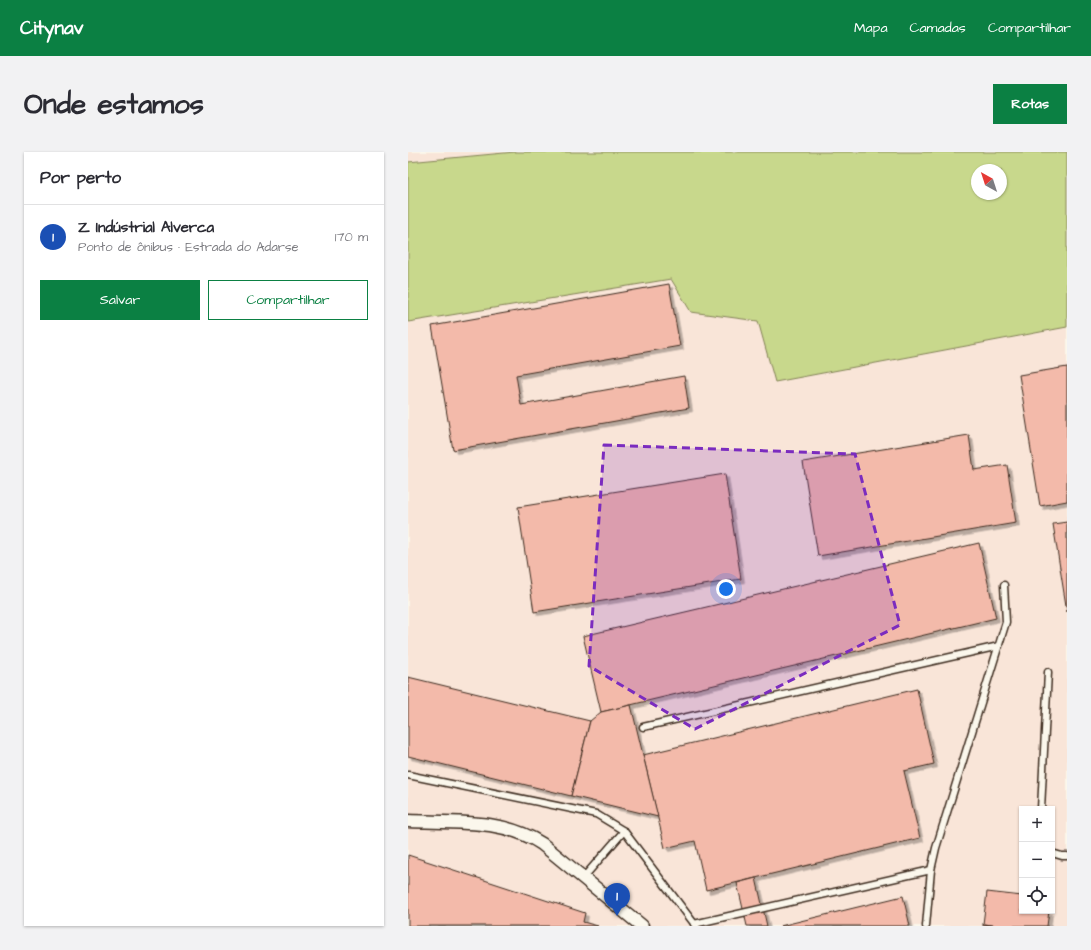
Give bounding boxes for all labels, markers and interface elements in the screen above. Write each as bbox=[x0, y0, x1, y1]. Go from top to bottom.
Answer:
text: Citynav bbox=[20, 15, 83, 42]
text: Mapa bbox=[854, 18, 888, 38]
text: Camadas bbox=[910, 18, 966, 38]
text: Compartilhar bbox=[988, 18, 1071, 38]
button: Rotas bbox=[993, 84, 1067, 124]
text: Onde estamos bbox=[24, 85, 204, 124]
north arrow bbox=[971, 164, 1007, 200]
text: Por perto bbox=[40, 166, 121, 190]
text: Z Indústrial Alverca bbox=[78, 217, 214, 238]
text: 1 bbox=[52, 228, 54, 246]
text: 170 m bbox=[335, 228, 368, 246]
text: Ponto de ônibus · Estrada do Adarse bbox=[78, 238, 299, 256]
button: Salvar bbox=[40, 280, 200, 320]
button: Compartilhar bbox=[208, 280, 368, 320]
your location bbox=[716, 579, 736, 599]
map controls bbox=[1019, 806, 1055, 914]
button: + bbox=[1019, 806, 1055, 842]
button: − bbox=[1019, 842, 1055, 878]
button: locate bbox=[1019, 878, 1055, 914]
pin: 1 bbox=[604, 883, 630, 916]

